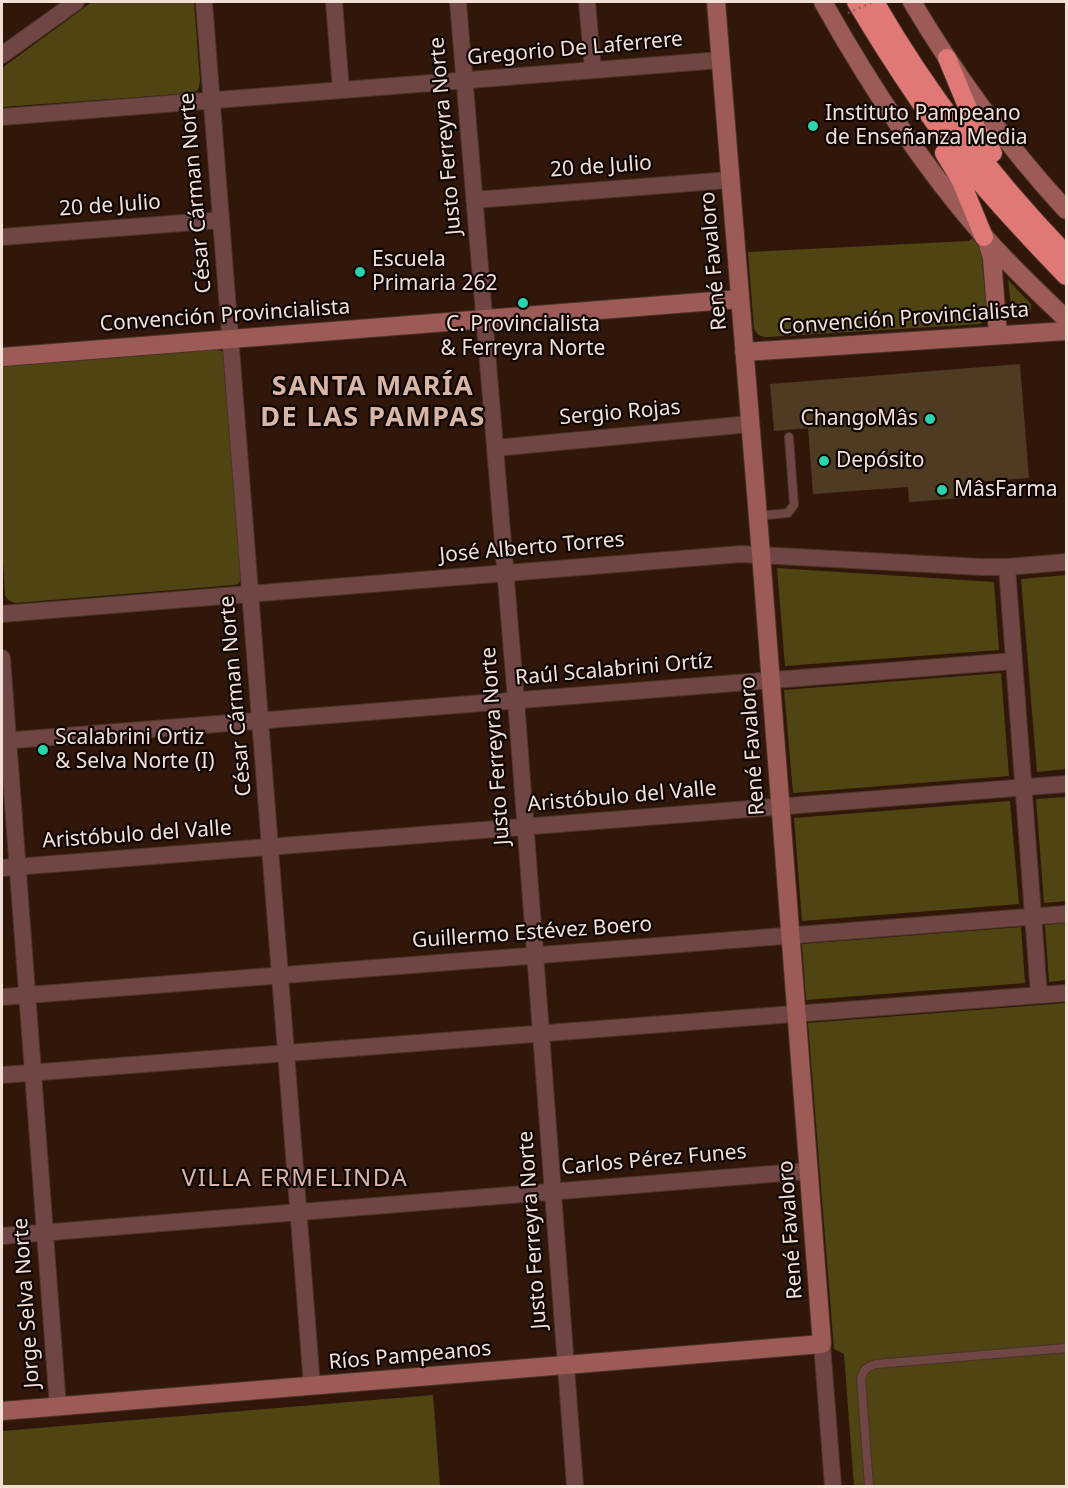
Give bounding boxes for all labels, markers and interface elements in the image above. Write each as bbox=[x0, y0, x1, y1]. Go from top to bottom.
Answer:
street label: Gregorio De Laferrere bbox=[466, 27, 684, 71]
street label: Justo Ferreyra Norte bbox=[425, 36, 467, 236]
street label: César Cárman Norte bbox=[175, 92, 217, 294]
place label: Instituto Pampeano de Enseñanza Media bbox=[825, 101, 1028, 151]
marker: Instituto Pampeano de Enseñanza Media bbox=[806, 119, 820, 133]
street label: 20 de Julio bbox=[549, 151, 653, 183]
street label: 20 de Julio bbox=[58, 190, 162, 222]
street label: René Favaloro bbox=[695, 190, 733, 332]
place label: Escuela Primaria 262 bbox=[372, 247, 498, 297]
marker: Escuela Primaria 262 bbox=[353, 265, 367, 279]
street label: Convención Provincialista bbox=[99, 295, 351, 337]
marker: C. Provincialista & Ferreyra Norte bbox=[516, 296, 530, 310]
street label: Convención Provincialista bbox=[778, 298, 1030, 340]
place label: C. Provincialista & Ferreyra Norte bbox=[441, 312, 605, 362]
district label: SANTA MARÍA DE LAS PAMPAS bbox=[260, 371, 486, 434]
street label: Sergio Rojas bbox=[558, 395, 682, 431]
place label: ChangoMâs bbox=[800, 406, 918, 432]
marker: ChangoMâs bbox=[923, 412, 937, 426]
place label: Depósito bbox=[836, 448, 925, 474]
marker: Depósito bbox=[817, 454, 831, 468]
place label: MâsFarma bbox=[954, 477, 1058, 503]
marker: MâsFarma bbox=[935, 483, 949, 497]
street label: José Alberto Torres bbox=[438, 527, 626, 569]
street label: César Cárman Norte bbox=[215, 595, 257, 797]
street label: Justo Ferreyra Norte bbox=[477, 646, 515, 846]
street label: Raúl Scalabrini Ortíz bbox=[514, 649, 714, 691]
street label: René Favaloro bbox=[736, 676, 770, 816]
place label: Scalabrini Ortiz & Selva Norte (I) bbox=[55, 725, 214, 775]
marker: Scalabrini Ortiz & Selva Norte (I) bbox=[36, 743, 50, 757]
street label: Aristóbulo del Valle bbox=[526, 776, 718, 818]
street label: Aristóbulo del Valle bbox=[42, 816, 232, 854]
street label: Guillermo Estévez Boero bbox=[411, 912, 653, 954]
street label: Justo Ferreyra Norte bbox=[514, 1130, 552, 1330]
street label: Carlos Pérez Funes bbox=[560, 1139, 748, 1181]
street label: René Favaloro bbox=[774, 1160, 808, 1300]
district label: VILLA ERMELINDA bbox=[182, 1165, 408, 1193]
street label: Jorge Selva Norte bbox=[8, 1217, 46, 1389]
street label: Ríos Pampeanos bbox=[328, 1336, 492, 1376]

